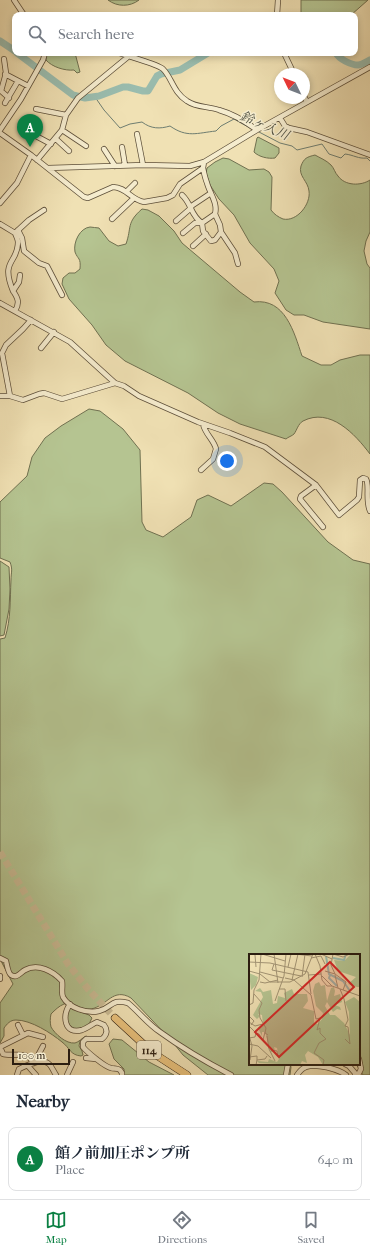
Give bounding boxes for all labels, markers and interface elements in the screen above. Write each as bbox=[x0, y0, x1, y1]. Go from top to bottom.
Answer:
search box bbox=[12, 12, 358, 56]
icon: search bbox=[26, 23, 48, 45]
text: Search here bbox=[58, 25, 134, 43]
north arrow bbox=[274, 68, 310, 104]
water label: 鈴ヶ入川 bbox=[238, 108, 293, 144]
pin: A bbox=[17, 114, 43, 147]
your location bbox=[217, 451, 237, 471]
inset map bbox=[249, 954, 360, 1065]
road number: 114 bbox=[137, 1041, 161, 1059]
scale bar bbox=[12, 1047, 70, 1066]
text: 100 m bbox=[18, 1049, 46, 1062]
text: Nearby bbox=[16, 1091, 70, 1111]
text: 館ノ前加圧ポンプ所 bbox=[55, 1144, 190, 1162]
text: A bbox=[26, 1152, 34, 1167]
text: 640 m bbox=[318, 1152, 353, 1167]
text: Place bbox=[55, 1162, 85, 1177]
tab: Map bbox=[45, 1209, 67, 1246]
tab: Directions bbox=[158, 1209, 207, 1246]
tab: Saved bbox=[297, 1209, 325, 1246]

